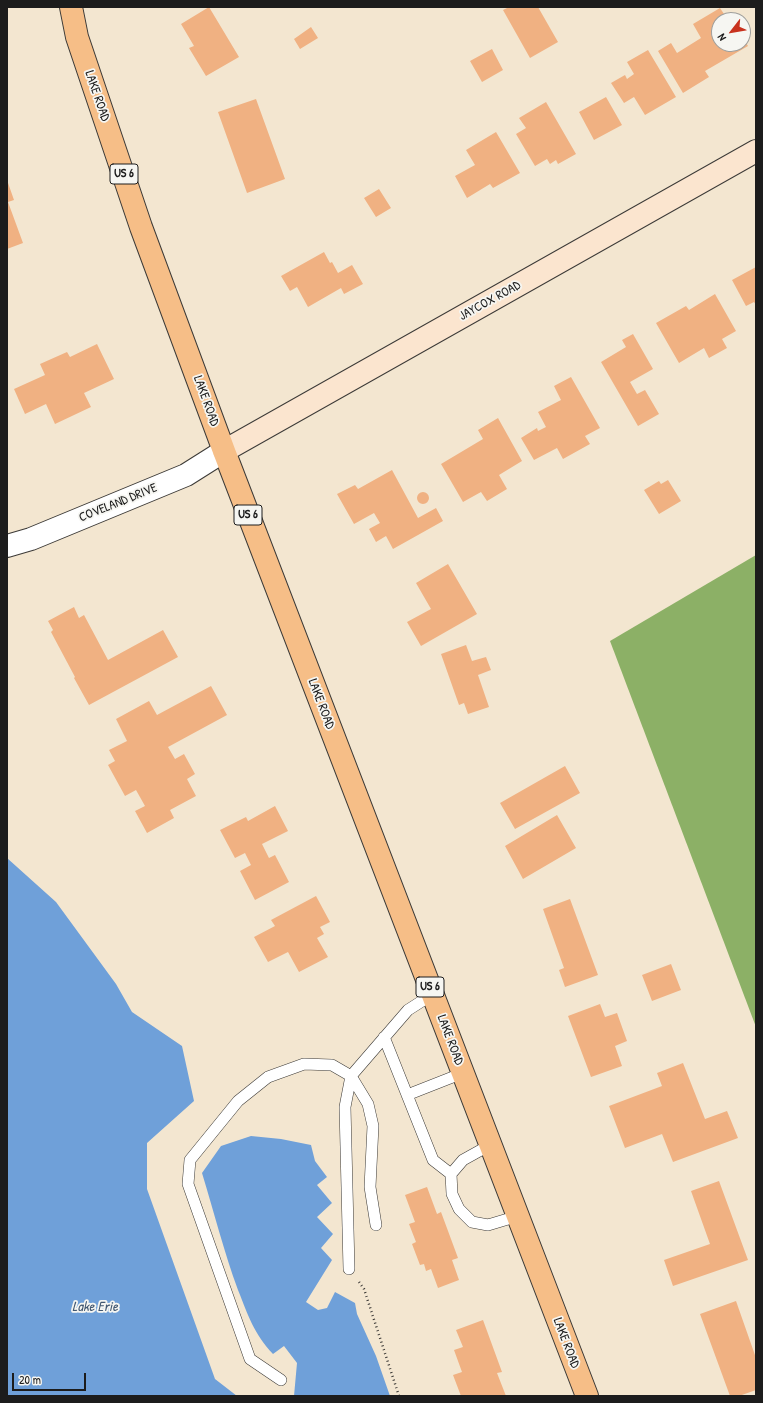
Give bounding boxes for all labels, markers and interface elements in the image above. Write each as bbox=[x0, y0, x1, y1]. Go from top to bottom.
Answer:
north arrow bbox=[711, 12, 751, 52]
text: N bbox=[714, 32, 729, 44]
street label: LAKE ROAD bbox=[81, 69, 113, 123]
road number: US 6 bbox=[110, 164, 138, 184]
street label: JAYCOX ROAD bbox=[457, 278, 523, 324]
street label: LAKE ROAD bbox=[190, 374, 222, 428]
street label: COVELAND DRIVE bbox=[77, 480, 159, 526]
road number: US 6 bbox=[234, 505, 262, 525]
street label: LAKE ROAD bbox=[304, 677, 338, 731]
road number: US 6 bbox=[416, 977, 444, 997]
street label: LAKE ROAD bbox=[433, 1013, 467, 1067]
water label: Lake Erie bbox=[72, 1299, 118, 1315]
street label: LAKE ROAD bbox=[549, 1316, 583, 1370]
scale bar bbox=[14, 1365, 88, 1391]
text: 20 m bbox=[19, 1371, 41, 1388]

